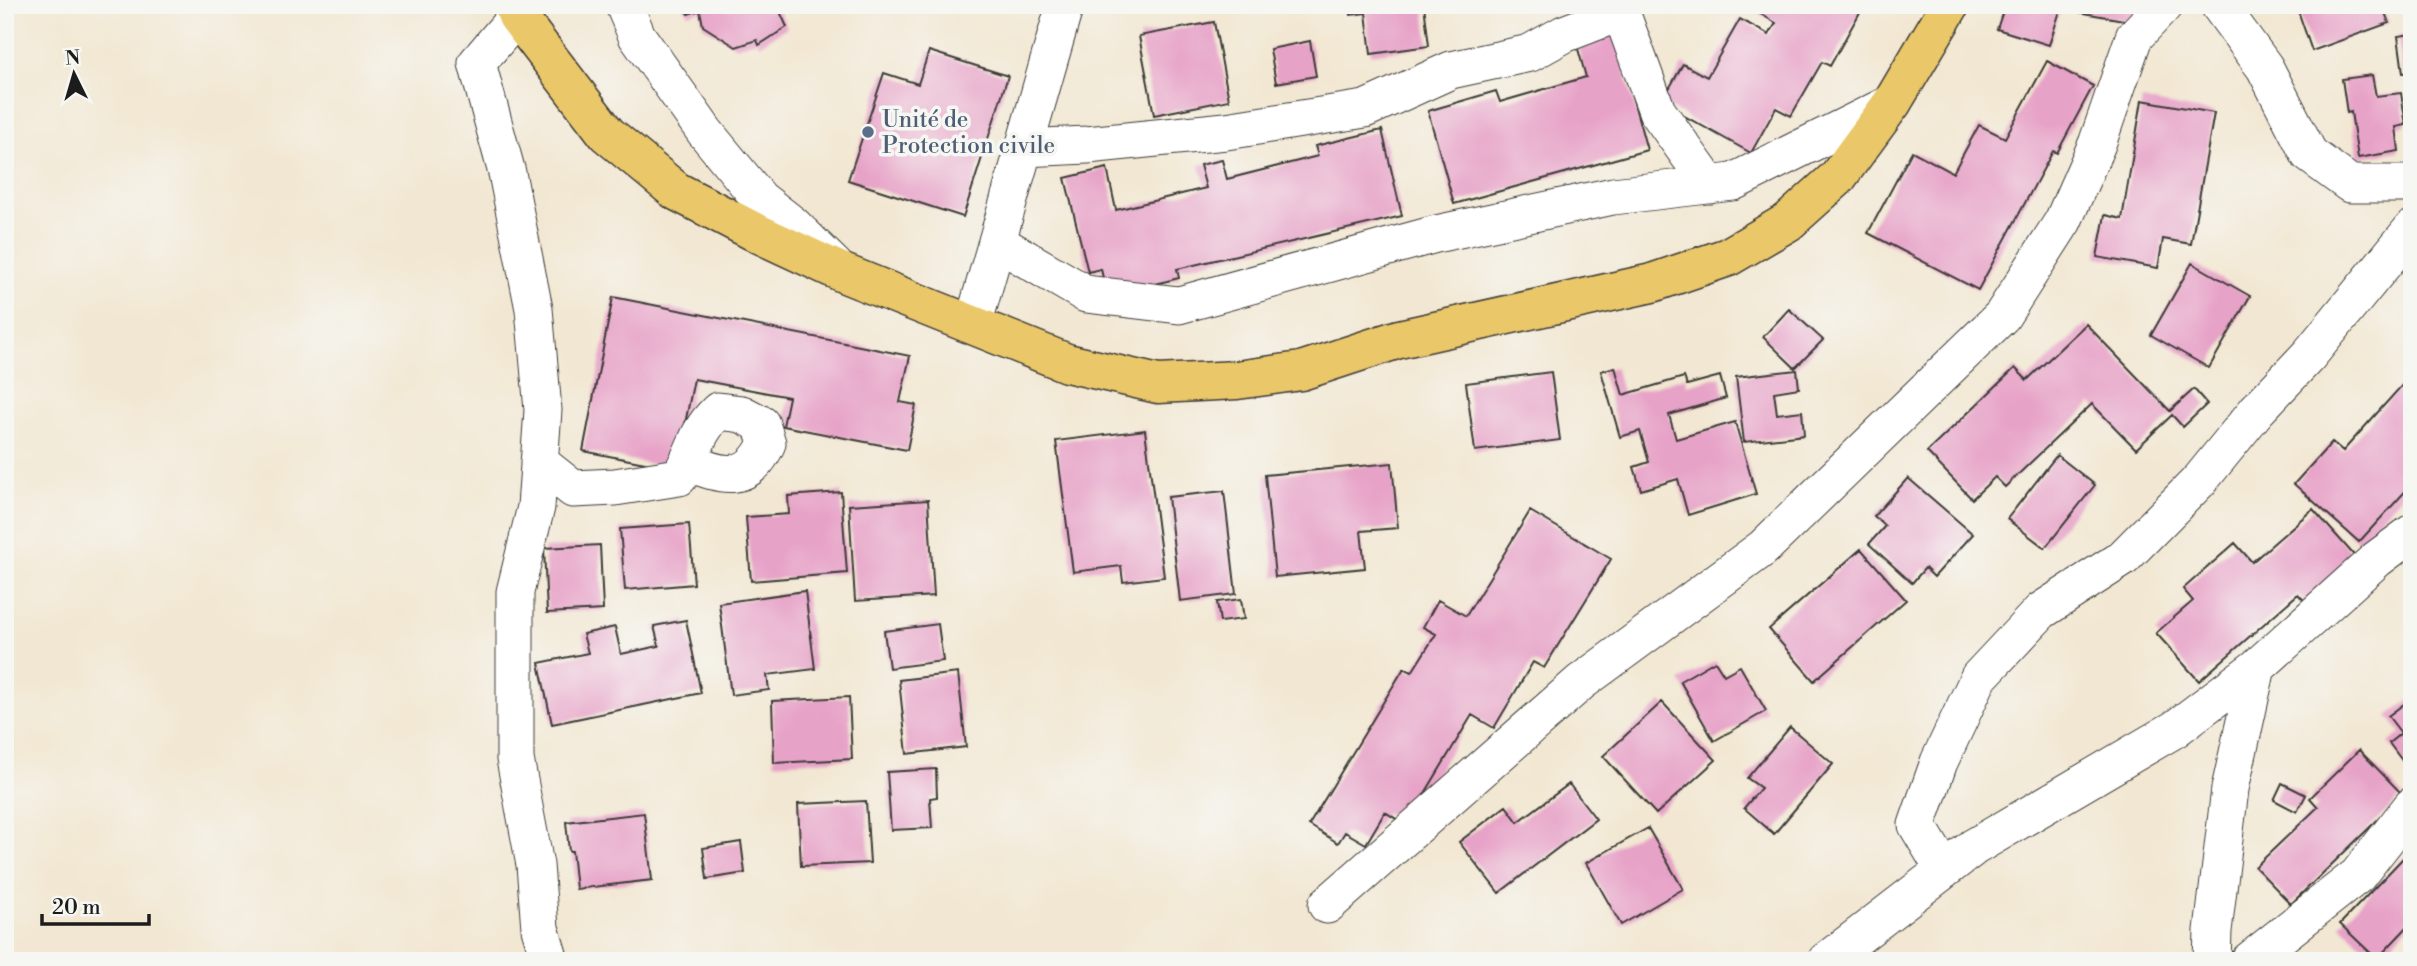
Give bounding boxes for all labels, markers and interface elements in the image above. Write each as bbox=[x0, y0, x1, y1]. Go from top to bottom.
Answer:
north arrow bbox=[38, 38, 108, 108]
text: N bbox=[64, 45, 81, 71]
place label: Unité de Protection civile bbox=[882, 106, 1055, 160]
marker: Unité de Protection civile bbox=[860, 124, 876, 140]
scale bar bbox=[42, 882, 149, 926]
text: 20 m bbox=[52, 895, 101, 921]

